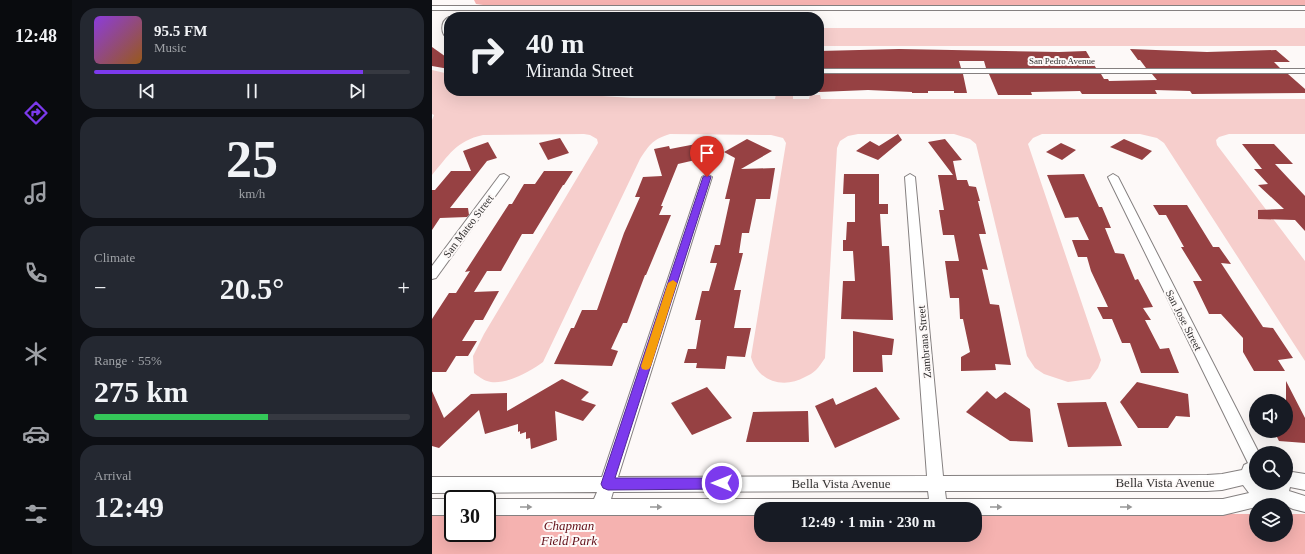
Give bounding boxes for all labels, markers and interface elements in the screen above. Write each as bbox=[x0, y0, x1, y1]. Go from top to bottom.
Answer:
text: 95.5 FM bbox=[154, 23, 207, 39]
text: 12:48 bbox=[15, 26, 57, 46]
icon: right bbox=[460, 28, 512, 80]
text: 40 m bbox=[526, 28, 584, 59]
text: Music bbox=[154, 40, 187, 55]
street label: San Pedro Avenue bbox=[1029, 56, 1095, 66]
text: Miranda Street bbox=[526, 61, 633, 81]
icon: previous bbox=[136, 80, 158, 102]
icon: pause bbox=[241, 80, 263, 102]
icon: next bbox=[346, 80, 368, 102]
icon: directions bbox=[22, 99, 50, 127]
text: 25 bbox=[226, 131, 278, 188]
pin bbox=[690, 136, 724, 177]
icon: arrive bbox=[696, 142, 718, 164]
icon: music bbox=[22, 179, 50, 207]
text: km/h bbox=[239, 186, 265, 201]
street label: San Mateo Street bbox=[440, 192, 496, 260]
text: Climate bbox=[94, 250, 135, 265]
icon: phone bbox=[22, 259, 50, 287]
text: 20.5° bbox=[220, 272, 284, 305]
text: − bbox=[94, 275, 106, 300]
text: + bbox=[398, 275, 410, 300]
street label: San Jose Street bbox=[1164, 288, 1204, 352]
street label: Zambrana Street bbox=[915, 305, 933, 379]
icon: climate bbox=[22, 340, 50, 368]
text: Range · 55% bbox=[94, 353, 162, 368]
text: 275 km bbox=[94, 375, 188, 408]
map controls bbox=[1249, 394, 1293, 542]
button: sound bbox=[1249, 394, 1293, 438]
icon: car bbox=[22, 420, 50, 448]
button: search bbox=[1249, 446, 1293, 490]
position arrow bbox=[701, 462, 743, 504]
text: Arrival bbox=[94, 468, 132, 483]
street label: Bella Vista Avenue bbox=[1115, 475, 1215, 490]
street label: Bella Vista Avenue bbox=[791, 476, 891, 491]
text: 12:49 bbox=[94, 490, 164, 523]
speed limit sign: 30 bbox=[444, 490, 496, 542]
button: layers bbox=[1249, 498, 1293, 542]
icon: filters bbox=[22, 500, 50, 528]
one-way arrow bbox=[520, 504, 533, 510]
one-way arrow bbox=[650, 504, 663, 510]
one-way arrow bbox=[990, 504, 1003, 510]
one-way arrow bbox=[1120, 504, 1133, 510]
text: 12:49 · 1 min · 230 m bbox=[801, 514, 936, 530]
park label: Chapman Field Park bbox=[540, 518, 597, 548]

